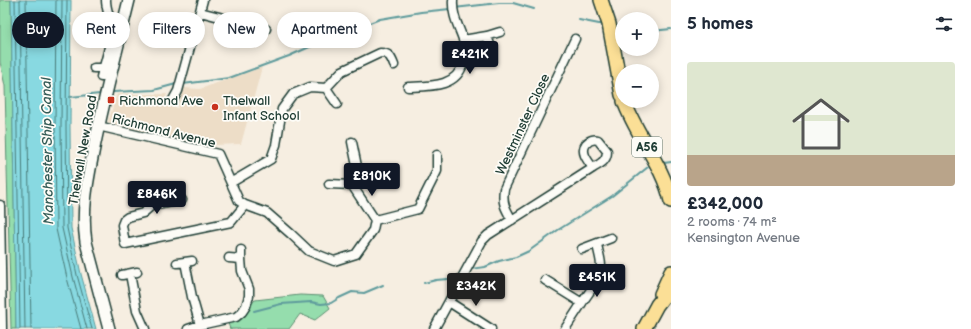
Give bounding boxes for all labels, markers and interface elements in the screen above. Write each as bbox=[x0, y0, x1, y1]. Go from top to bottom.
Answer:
chip: Buy bbox=[12, 12, 64, 48]
chip: Rent bbox=[72, 12, 130, 48]
chip: Filters bbox=[138, 12, 205, 48]
chip: New bbox=[213, 12, 269, 48]
chip: Apartment bbox=[277, 12, 372, 48]
map controls bbox=[615, 12, 659, 108]
button: + bbox=[615, 12, 659, 56]
icon: filters bbox=[933, 13, 955, 35]
text: 5 homes bbox=[687, 14, 753, 34]
pin: £421K bbox=[442, 41, 498, 75]
text: £421K bbox=[451, 46, 489, 62]
button: − bbox=[615, 64, 659, 108]
street label: Westminster Close bbox=[492, 71, 554, 178]
water label: Manchester Ship Canal bbox=[38, 76, 57, 225]
icon: home bbox=[785, 88, 857, 160]
place label: Richmond Ave bbox=[119, 93, 204, 109]
place label: Thelwall Infant School bbox=[223, 93, 300, 124]
street label: Thelwall New Road bbox=[65, 94, 101, 207]
marker: Richmond Ave bbox=[106, 95, 116, 105]
marker: Thelwall Infant School bbox=[210, 102, 220, 112]
street label: Richmond Avenue bbox=[110, 110, 218, 152]
road number: A56 bbox=[632, 137, 662, 157]
pin: £810K bbox=[344, 163, 400, 197]
text: £810K bbox=[353, 168, 391, 184]
pin: £846K bbox=[129, 181, 185, 215]
text: £846K bbox=[137, 186, 177, 202]
text: £342,000 bbox=[687, 194, 763, 214]
text: 2 rooms · 74 m² bbox=[687, 214, 777, 230]
text: Kensington Avenue bbox=[687, 230, 800, 246]
pin: £451K bbox=[569, 264, 625, 298]
text: £451K bbox=[578, 269, 616, 285]
pin: £342K bbox=[448, 273, 504, 307]
text: £342K bbox=[456, 278, 496, 294]

